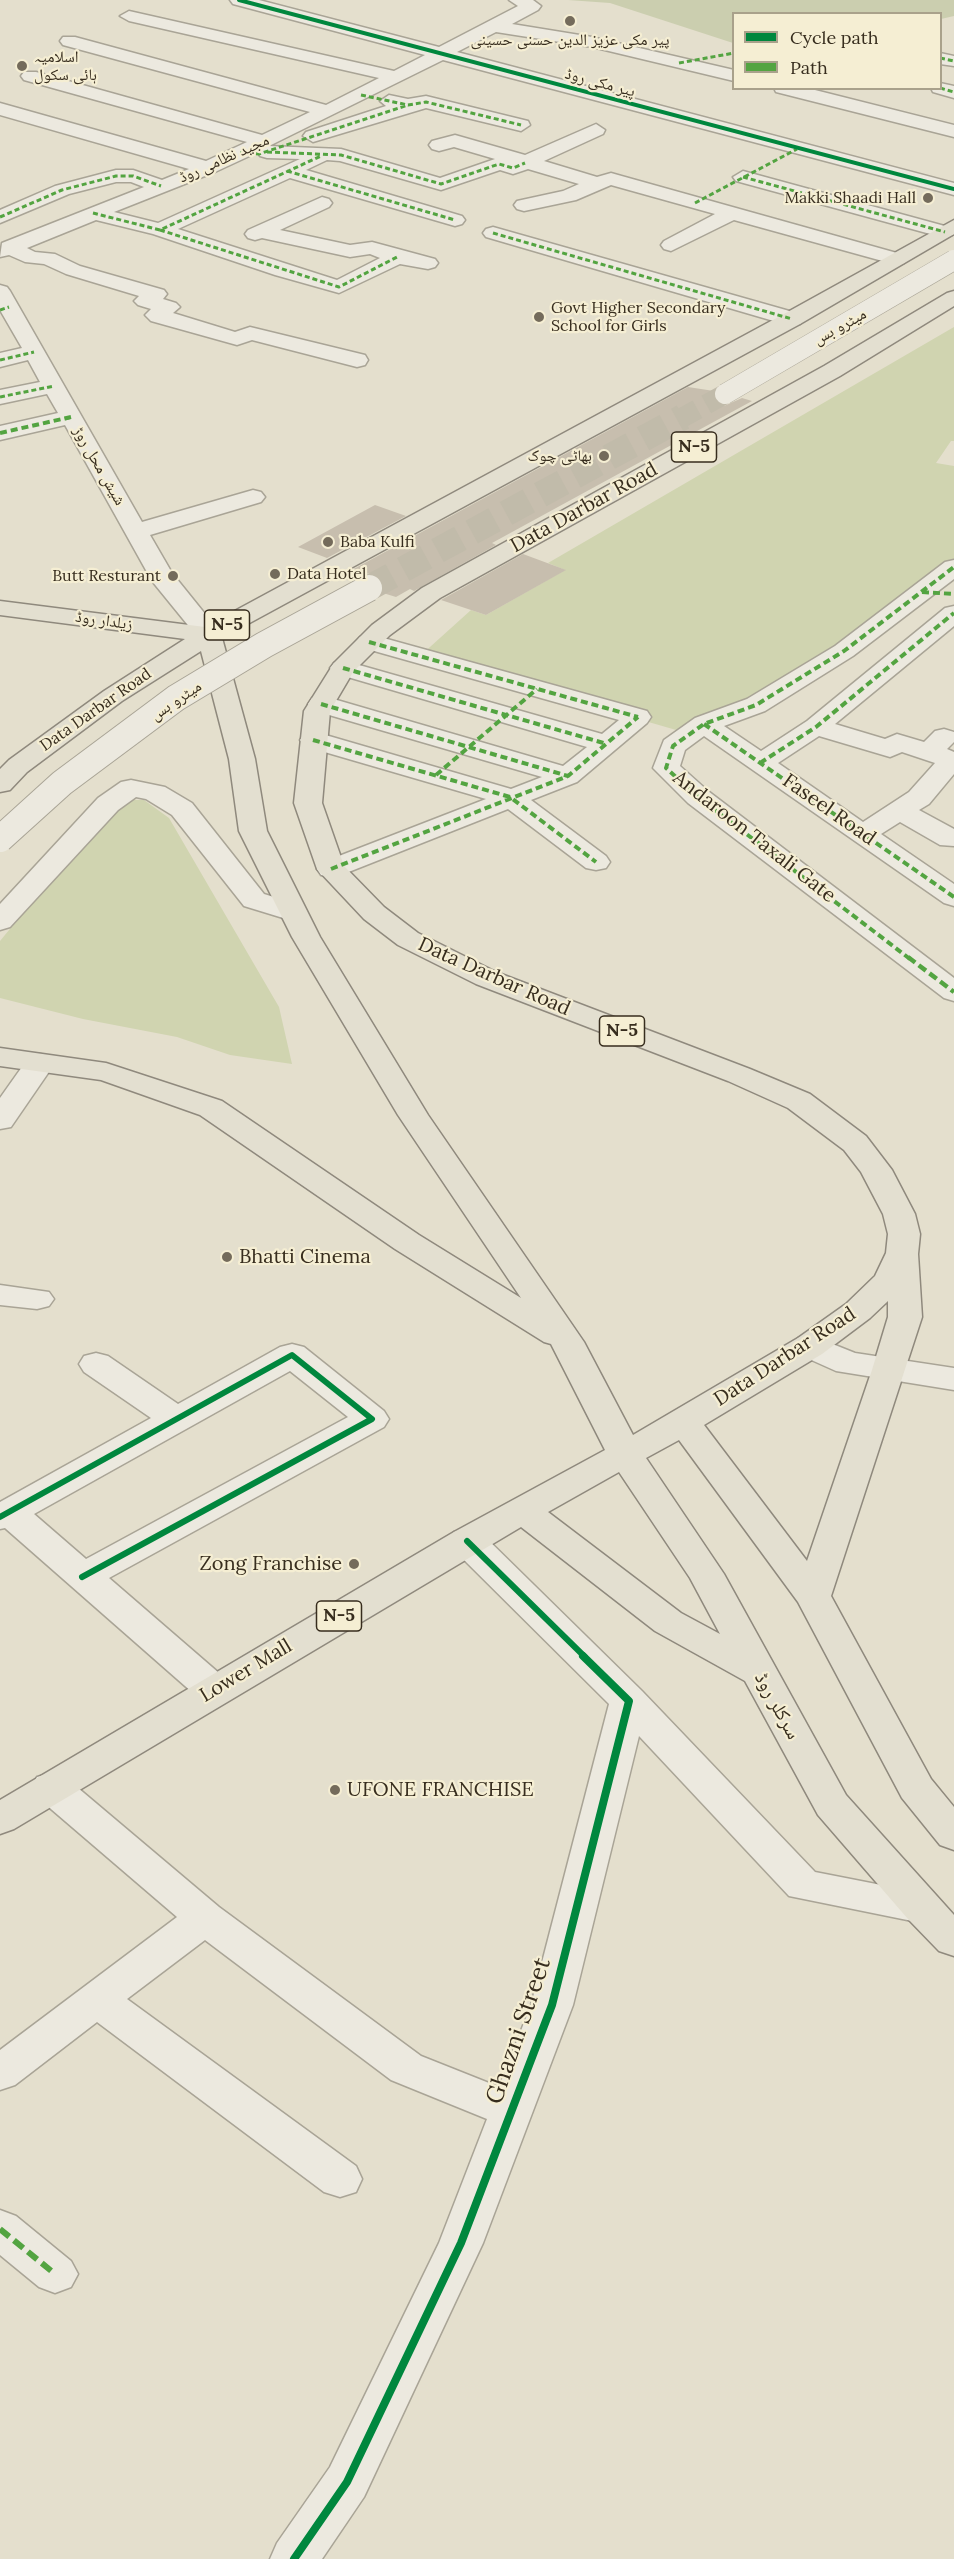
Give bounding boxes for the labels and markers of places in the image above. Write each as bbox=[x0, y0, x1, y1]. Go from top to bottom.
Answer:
marker: پیر مکی عزیز الدین حسنی حسینی bbox=[563, 14, 577, 28]
place label: پیر مکی عزیز الدین حسنی حسینی bbox=[470, 30, 670, 50]
place label: اسلامیہ ہائی سکول bbox=[34, 47, 97, 85]
marker: اسلامیہ ہائی سکول bbox=[15, 59, 29, 73]
place label: Makki Shaadi Hall bbox=[784, 188, 916, 208]
marker: Makki Shaadi Hall bbox=[921, 191, 935, 205]
place label: Govt Higher Secondary School for Girls bbox=[551, 298, 725, 336]
marker: Govt Higher Secondary School for Girls bbox=[532, 310, 546, 324]
place label: بھاٹی چوک bbox=[528, 446, 592, 466]
marker: بھاٹی چوک bbox=[597, 449, 611, 463]
place label: Baba Kulfi bbox=[340, 532, 415, 552]
marker: Baba Kulfi bbox=[321, 535, 335, 549]
place label: Data Hotel bbox=[287, 564, 366, 584]
place label: Butt Resturant bbox=[52, 566, 161, 586]
marker: Data Hotel bbox=[268, 567, 282, 581]
marker: Butt Resturant bbox=[166, 569, 180, 583]
place label: Bhatti Cinema bbox=[239, 1245, 371, 1269]
marker: Bhatti Cinema bbox=[220, 1250, 234, 1264]
place label: Zong Franchise bbox=[200, 1552, 342, 1576]
marker: Zong Franchise bbox=[347, 1557, 361, 1571]
place label: UFONE FRANCHISE bbox=[347, 1778, 534, 1802]
marker: UFONE FRANCHISE bbox=[328, 1783, 342, 1797]

